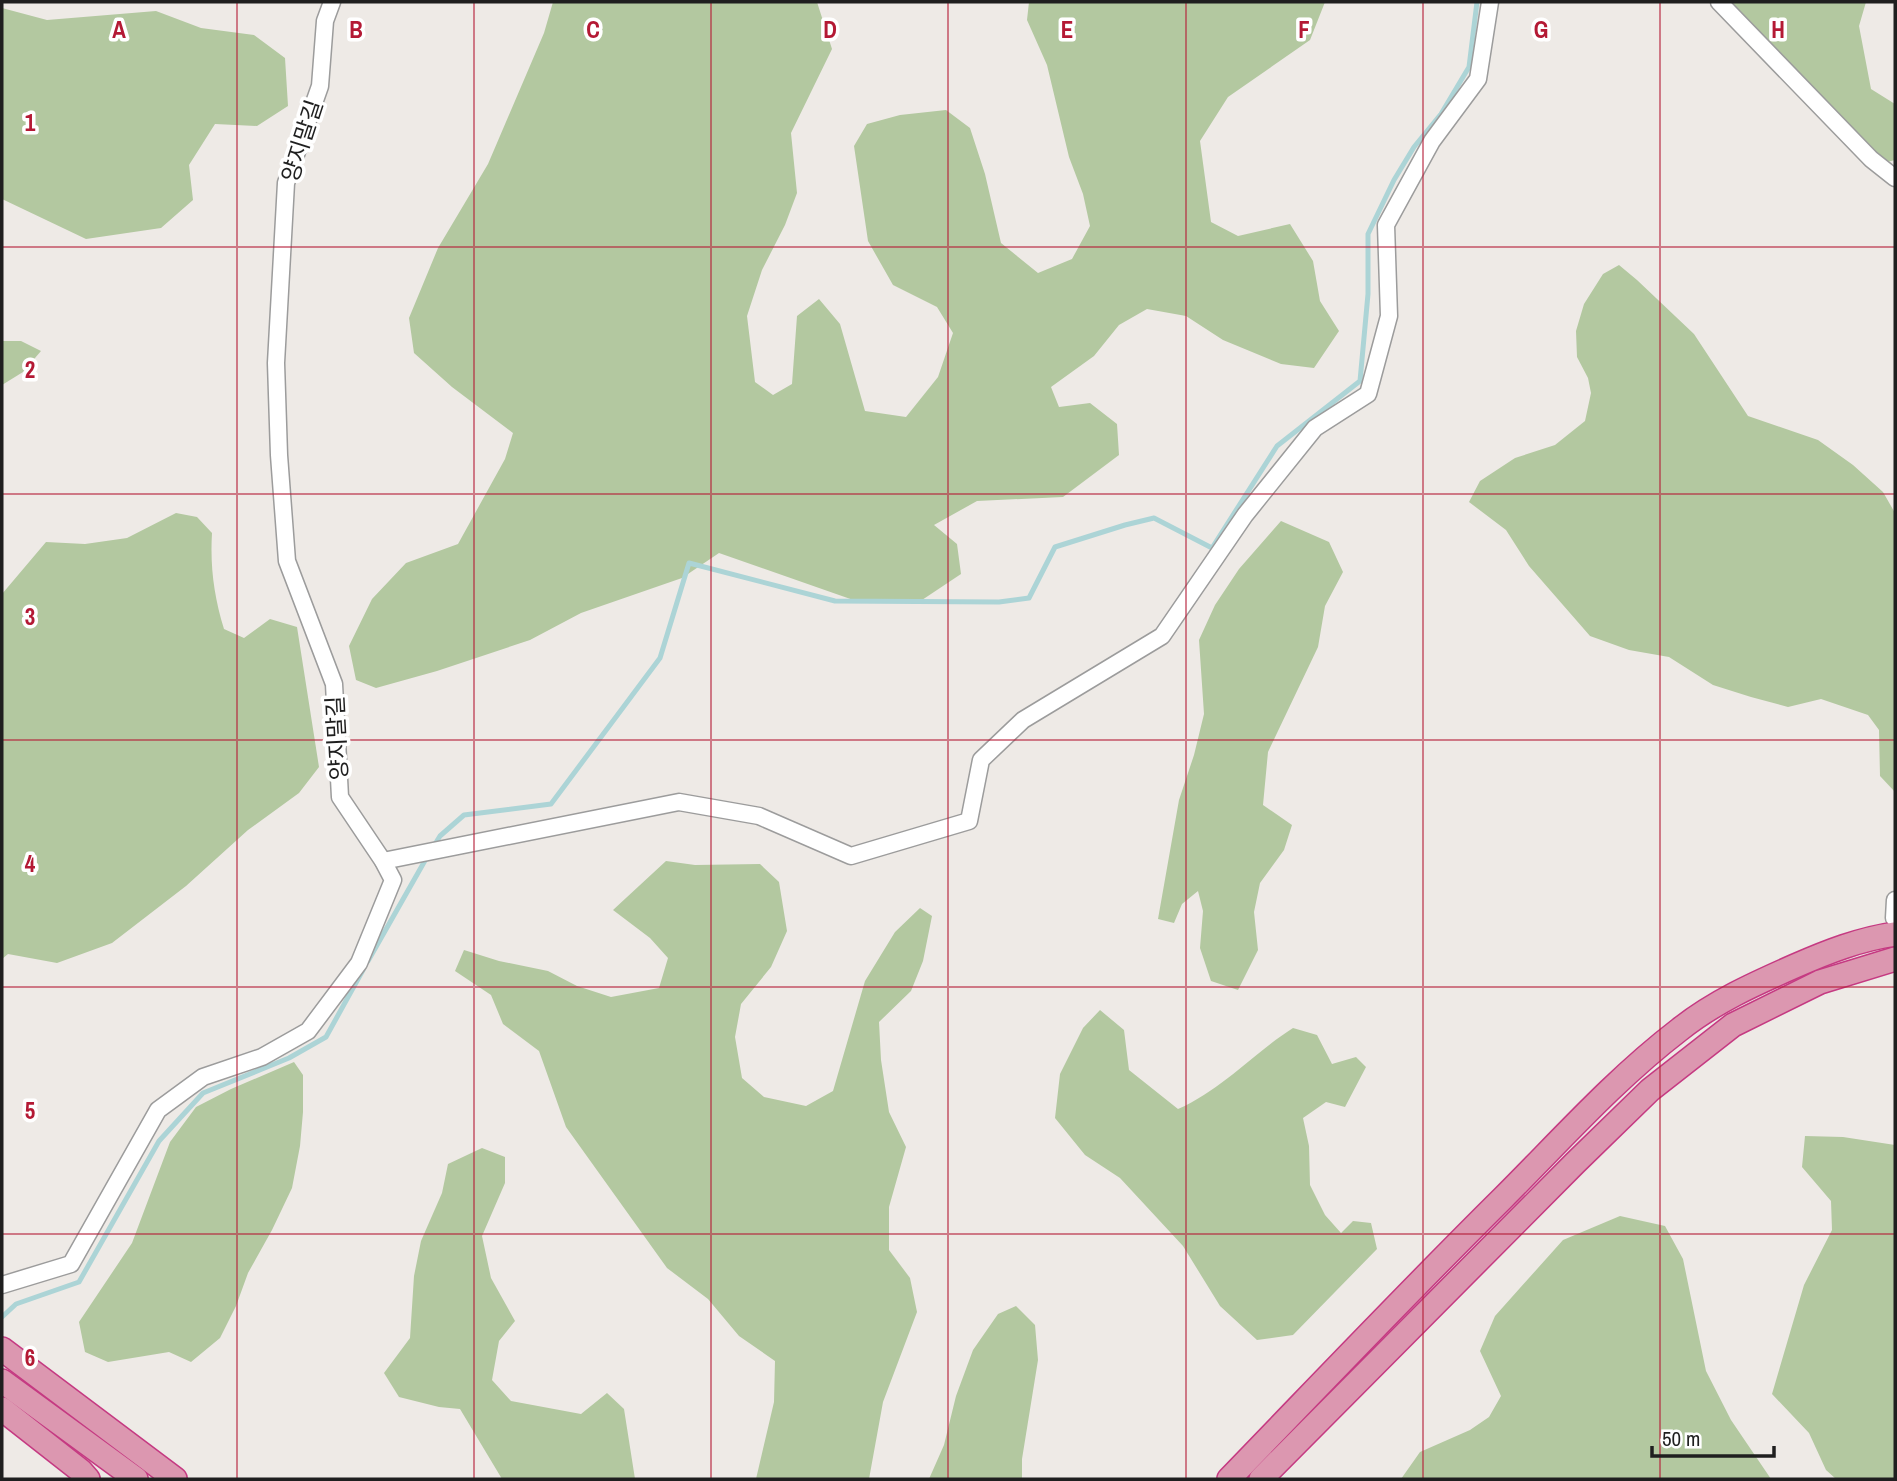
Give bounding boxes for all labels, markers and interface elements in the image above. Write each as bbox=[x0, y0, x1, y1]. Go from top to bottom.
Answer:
text: A bbox=[112, 14, 126, 45]
text: B bbox=[349, 14, 363, 45]
text: C bbox=[586, 14, 600, 45]
text: D bbox=[823, 14, 837, 45]
text: E bbox=[1061, 14, 1073, 45]
text: F bbox=[1298, 14, 1310, 45]
text: G bbox=[1534, 14, 1548, 45]
text: H bbox=[1771, 14, 1785, 45]
street label: 양지말길 bbox=[274, 96, 329, 186]
text: 1 bbox=[25, 107, 36, 138]
text: 2 bbox=[25, 354, 35, 385]
text: 3 bbox=[25, 601, 35, 632]
street label: 양지말길 bbox=[319, 695, 354, 781]
text: 4 bbox=[25, 848, 36, 879]
text: 5 bbox=[25, 1095, 35, 1126]
text: 6 bbox=[25, 1342, 35, 1373]
scale bar bbox=[1652, 1414, 1774, 1458]
text: 50 m bbox=[1662, 1424, 1700, 1453]

